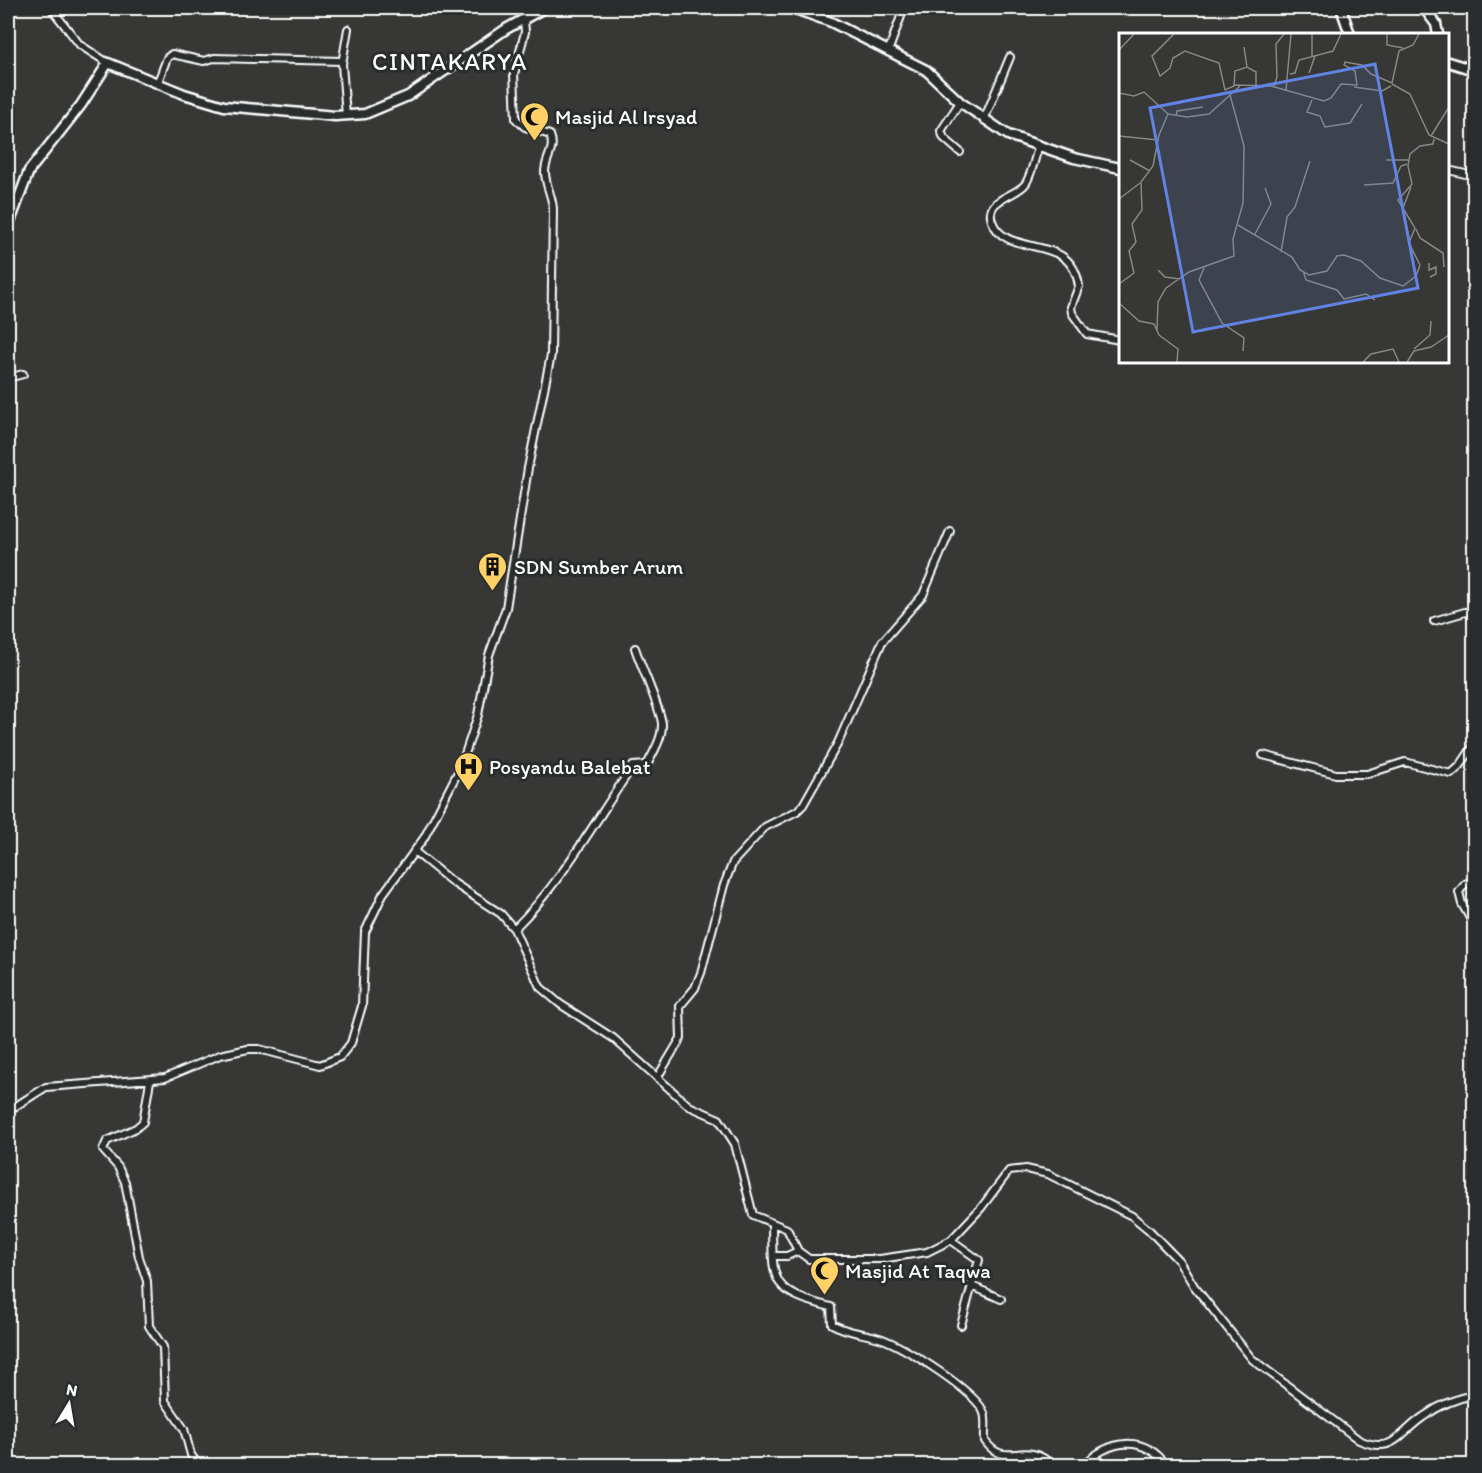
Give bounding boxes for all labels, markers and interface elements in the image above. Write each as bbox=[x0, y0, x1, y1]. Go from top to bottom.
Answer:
inset map bbox=[1119, 33, 1449, 363]
district label: CINTAKARYA bbox=[372, 47, 528, 76]
mosque icon: Masjid Al Irsyad bbox=[518, 100, 550, 142]
place label: Masjid Al Irsyad bbox=[555, 104, 697, 129]
building icon: SDN Sumber Arum bbox=[477, 550, 509, 592]
place label: SDN Sumber Arum bbox=[514, 554, 683, 579]
hospital icon: Posyandu Balebat bbox=[452, 750, 484, 792]
place label: Posyandu Balebat bbox=[489, 754, 651, 779]
mosque icon: Masjid At Taqwa bbox=[808, 1254, 840, 1296]
place label: Masjid At Taqwa bbox=[845, 1258, 991, 1283]
north arrow bbox=[39, 1374, 99, 1434]
text: N bbox=[65, 1379, 79, 1400]

